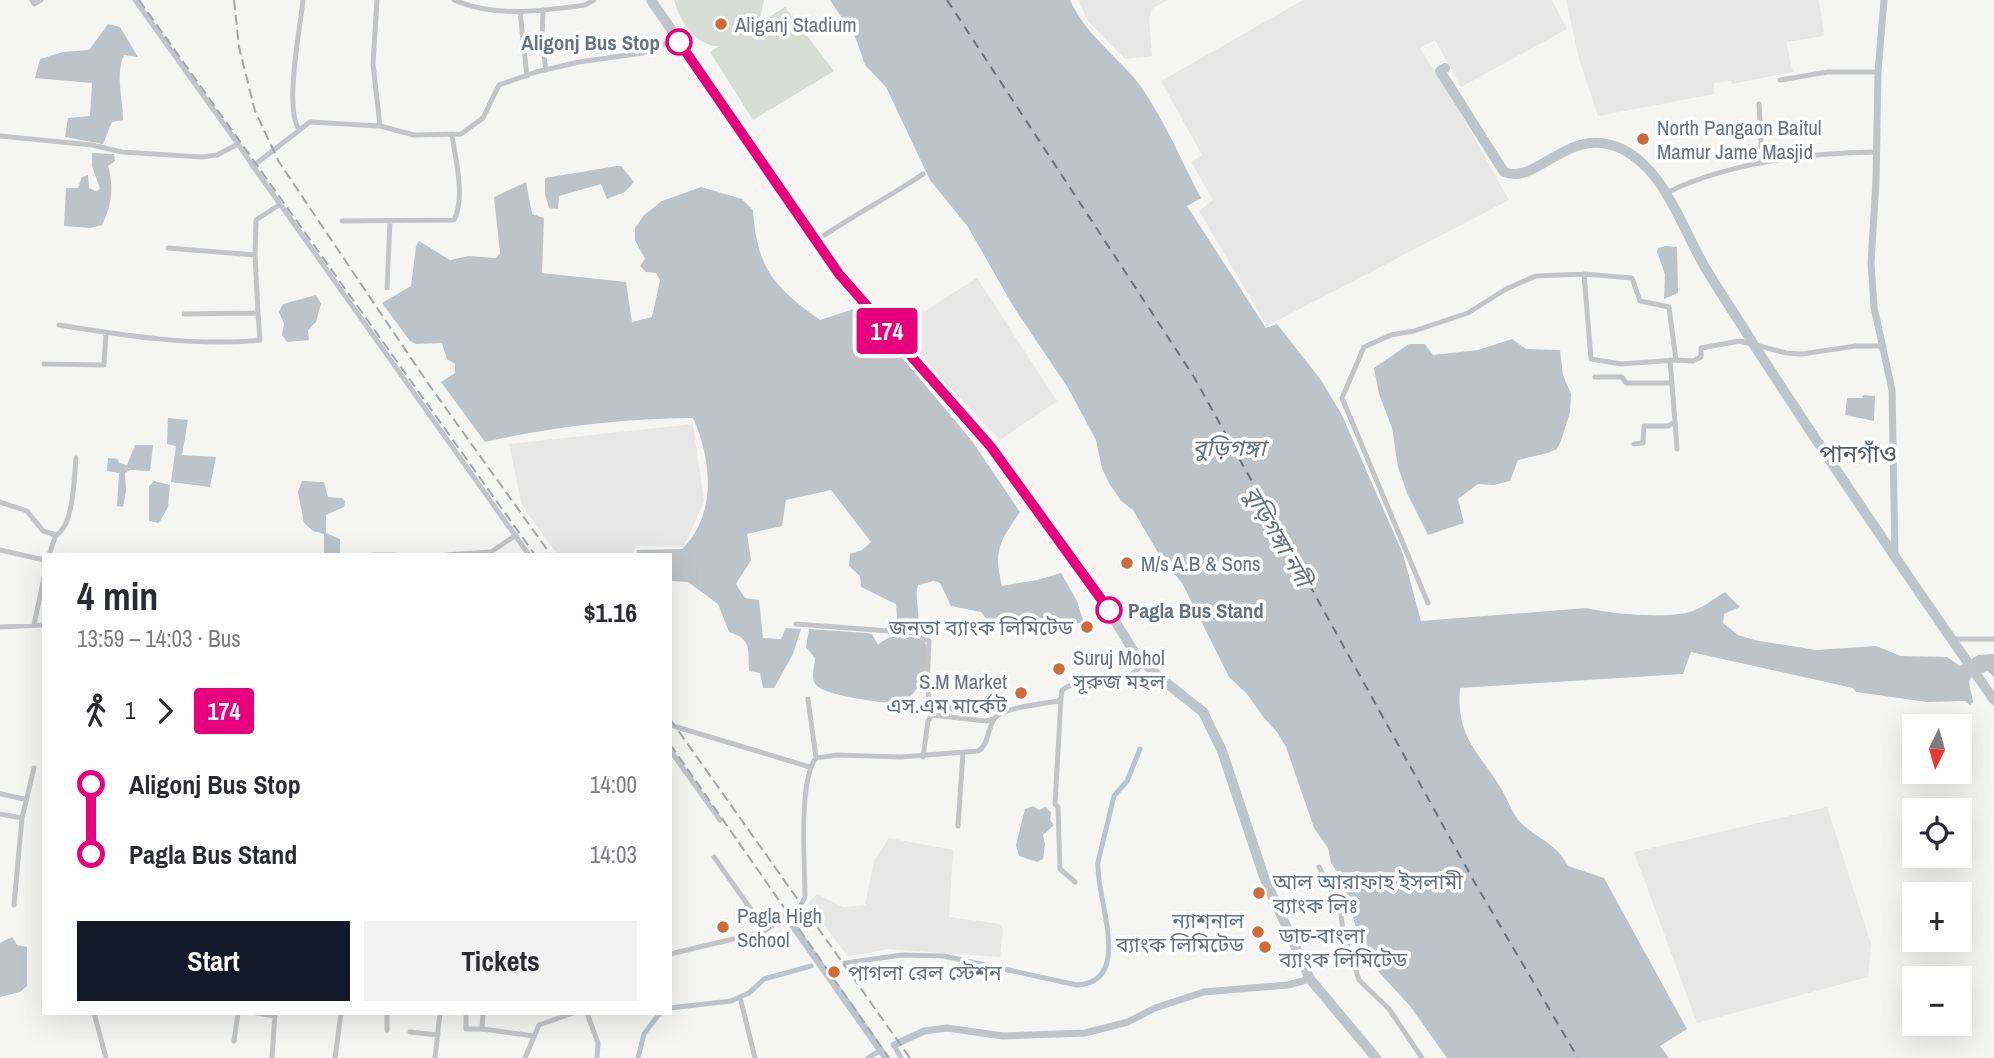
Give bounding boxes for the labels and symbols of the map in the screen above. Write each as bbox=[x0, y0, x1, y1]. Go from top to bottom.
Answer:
place label: Aliganj Stadium bbox=[734, 10, 857, 39]
marker: Aliganj Stadium bbox=[713, 16, 729, 32]
place label: Aligonj Bus Stop bbox=[521, 28, 660, 57]
marker: Aligonj Bus Stop bbox=[666, 29, 692, 55]
place label: North Pangaon Baitul Mamur Jame Masjid bbox=[1657, 113, 1822, 166]
marker: North Pangaon Baitul Mamur Jame Masjid bbox=[1635, 131, 1651, 147]
line badge: 174 bbox=[847, 308, 927, 354]
water label: বুড়িগঙ্গা bbox=[1192, 432, 1269, 463]
district label: পানগাঁও bbox=[1819, 437, 1897, 469]
water label: বুড়িগঙ্গা নদী bbox=[1237, 480, 1321, 595]
place label: M/s A.B & Sons bbox=[1141, 549, 1261, 578]
marker: M/s A.B & Sons bbox=[1119, 555, 1135, 571]
place label: Pagla Bus Stand bbox=[1128, 596, 1264, 625]
marker: Pagla Bus Stand bbox=[1096, 597, 1122, 623]
place label: জনতা ব্যাংক লিমিটেড bbox=[888, 613, 1074, 642]
marker: জনতা ব্যাংক লিমিটেড bbox=[1079, 619, 1095, 635]
place label: Suruj Mohol সূরুজ মহল bbox=[1072, 643, 1166, 696]
marker: Suruj Mohol সূরুজ মহল bbox=[1051, 661, 1067, 677]
place label: S.M Market এস.এম মার্কেট bbox=[886, 667, 1008, 720]
marker: S.M Market এস.এম মার্কেট bbox=[1013, 685, 1029, 701]
north arrow bbox=[1902, 714, 1972, 784]
place label: আল আরাফাহ ইসলামী ব্যাংক লিঃ bbox=[1272, 867, 1463, 920]
marker: আল আরাফাহ ইসলামী ব্যাংক লিঃ bbox=[1251, 885, 1267, 901]
place label: Pagla High School bbox=[737, 901, 822, 954]
place label: ন্যাশনাল ব্যাংক লিমিটেড bbox=[1115, 906, 1245, 959]
marker: Pagla High School bbox=[715, 919, 731, 935]
place label: ডাচ-বাংলা ব্যাংক লিমিটেড bbox=[1278, 921, 1408, 974]
marker: ন্যাশনাল ব্যাংক লিমিটেড bbox=[1250, 924, 1266, 940]
marker: ডাচ-বাংলা ব্যাংক লিমিটেড bbox=[1257, 939, 1273, 955]
place label: পাগলা রেল স্টেশন bbox=[848, 958, 1002, 987]
marker: পাগলা রেল স্টেশন bbox=[826, 964, 842, 980]

